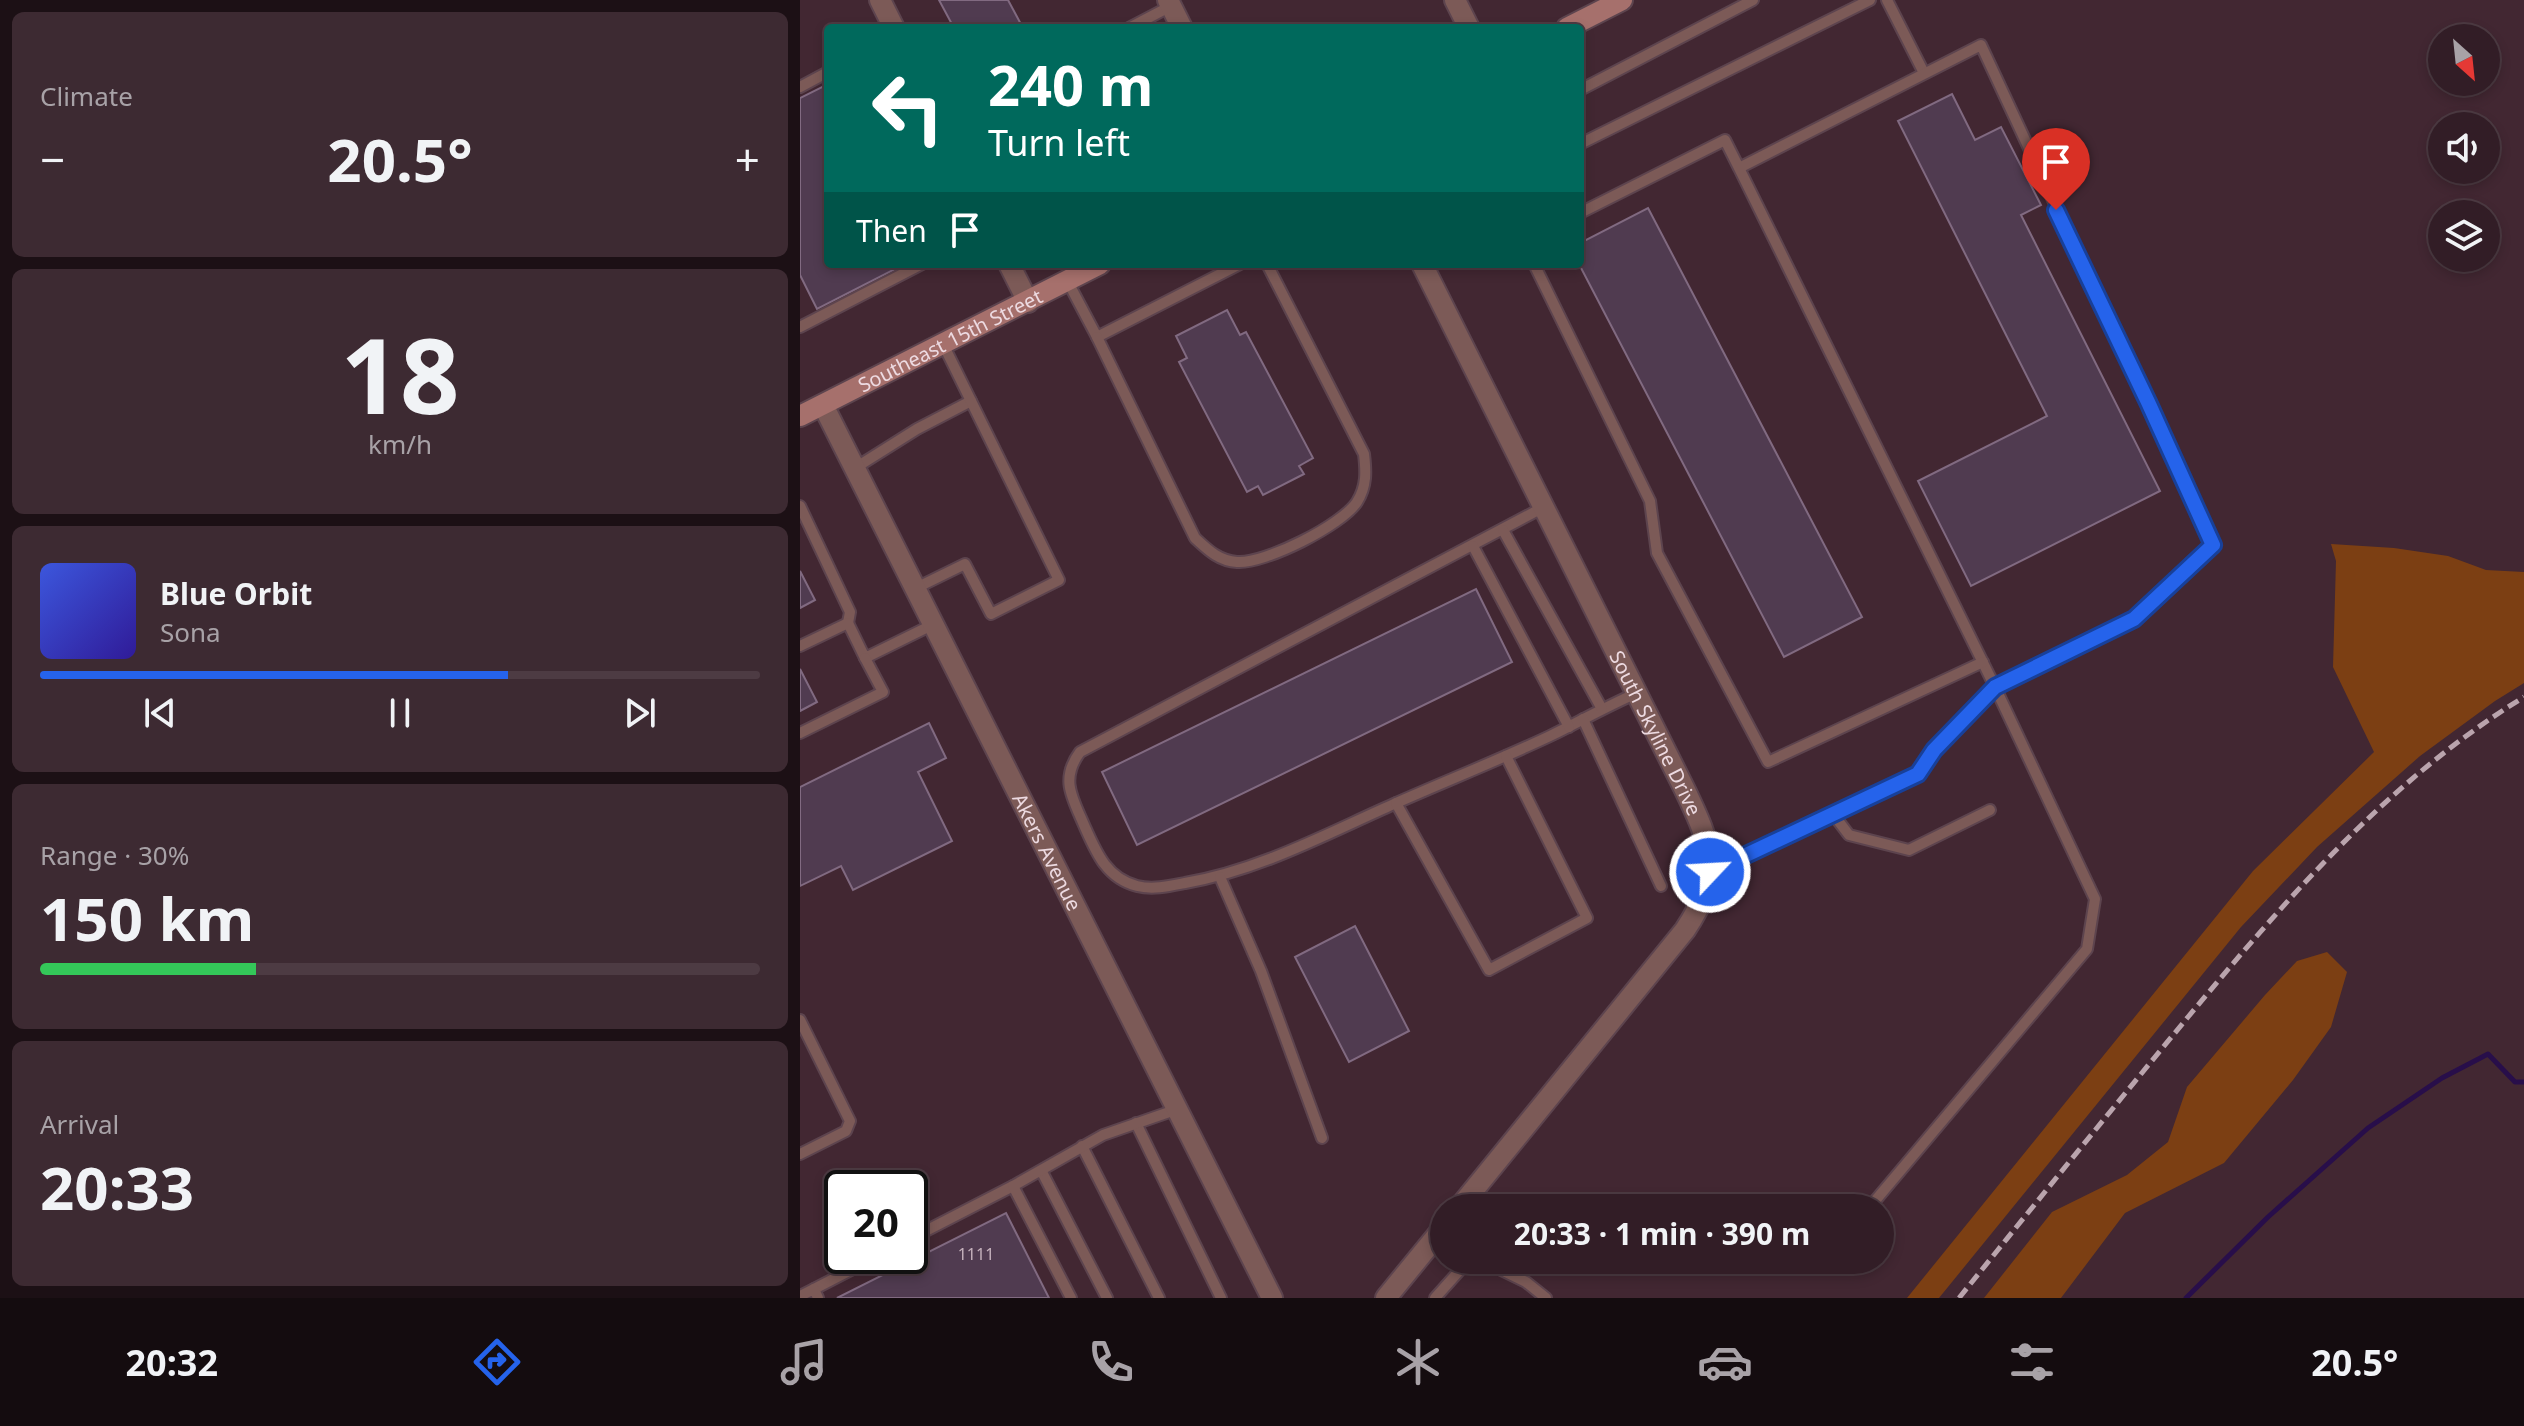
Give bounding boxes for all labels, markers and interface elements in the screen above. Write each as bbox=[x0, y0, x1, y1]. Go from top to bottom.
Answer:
north arrow bbox=[2428, 24, 2500, 96]
map controls bbox=[2428, 24, 2500, 272]
text: 240 m bbox=[988, 46, 1153, 122]
icon: left bbox=[856, 56, 960, 160]
text: Climate bbox=[40, 78, 133, 114]
button: sound bbox=[2428, 112, 2500, 184]
text: 20.5° bbox=[327, 118, 473, 200]
text: Turn left bbox=[988, 118, 1130, 167]
pin bbox=[2022, 128, 2090, 210]
text: − bbox=[40, 129, 65, 189]
text: + bbox=[735, 129, 760, 189]
icon: arrive bbox=[2034, 140, 2078, 184]
button: layers bbox=[2428, 200, 2500, 272]
icon: arrive bbox=[943, 208, 987, 252]
text: Then bbox=[856, 210, 927, 251]
street label: Southeast 15th Street bbox=[853, 282, 1047, 398]
text: 18 bbox=[341, 303, 459, 444]
text: km/h bbox=[368, 426, 432, 462]
text: Blue Orbit bbox=[160, 573, 312, 614]
text: Sona bbox=[160, 614, 221, 650]
street label: South Skyline Drive bbox=[1604, 646, 1708, 819]
icon: previous bbox=[138, 691, 182, 735]
icon: pause bbox=[378, 691, 422, 735]
icon: next bbox=[618, 691, 662, 735]
street label: Akers Avenue bbox=[1007, 788, 1088, 915]
position arrow bbox=[1668, 830, 1752, 914]
text: Range · 30% bbox=[40, 837, 189, 873]
text: 150 km bbox=[40, 877, 254, 959]
text: Arrival bbox=[40, 1106, 119, 1142]
text: 20:33 bbox=[40, 1146, 194, 1228]
speed limit sign: 20 bbox=[824, 1170, 928, 1274]
text: 20:33 · 1 min · 390 m bbox=[1514, 1213, 1810, 1254]
house number: 1111 bbox=[958, 1243, 994, 1265]
icon: directions bbox=[469, 1334, 525, 1390]
icon: music bbox=[776, 1334, 832, 1390]
icon: phone bbox=[1083, 1334, 1139, 1390]
icon: climate bbox=[1390, 1334, 1446, 1390]
icon: car bbox=[1697, 1334, 1753, 1390]
icon: filters bbox=[2004, 1334, 2060, 1390]
text: 20:32 bbox=[126, 1338, 218, 1387]
text: 20.5° bbox=[2311, 1338, 2398, 1387]

